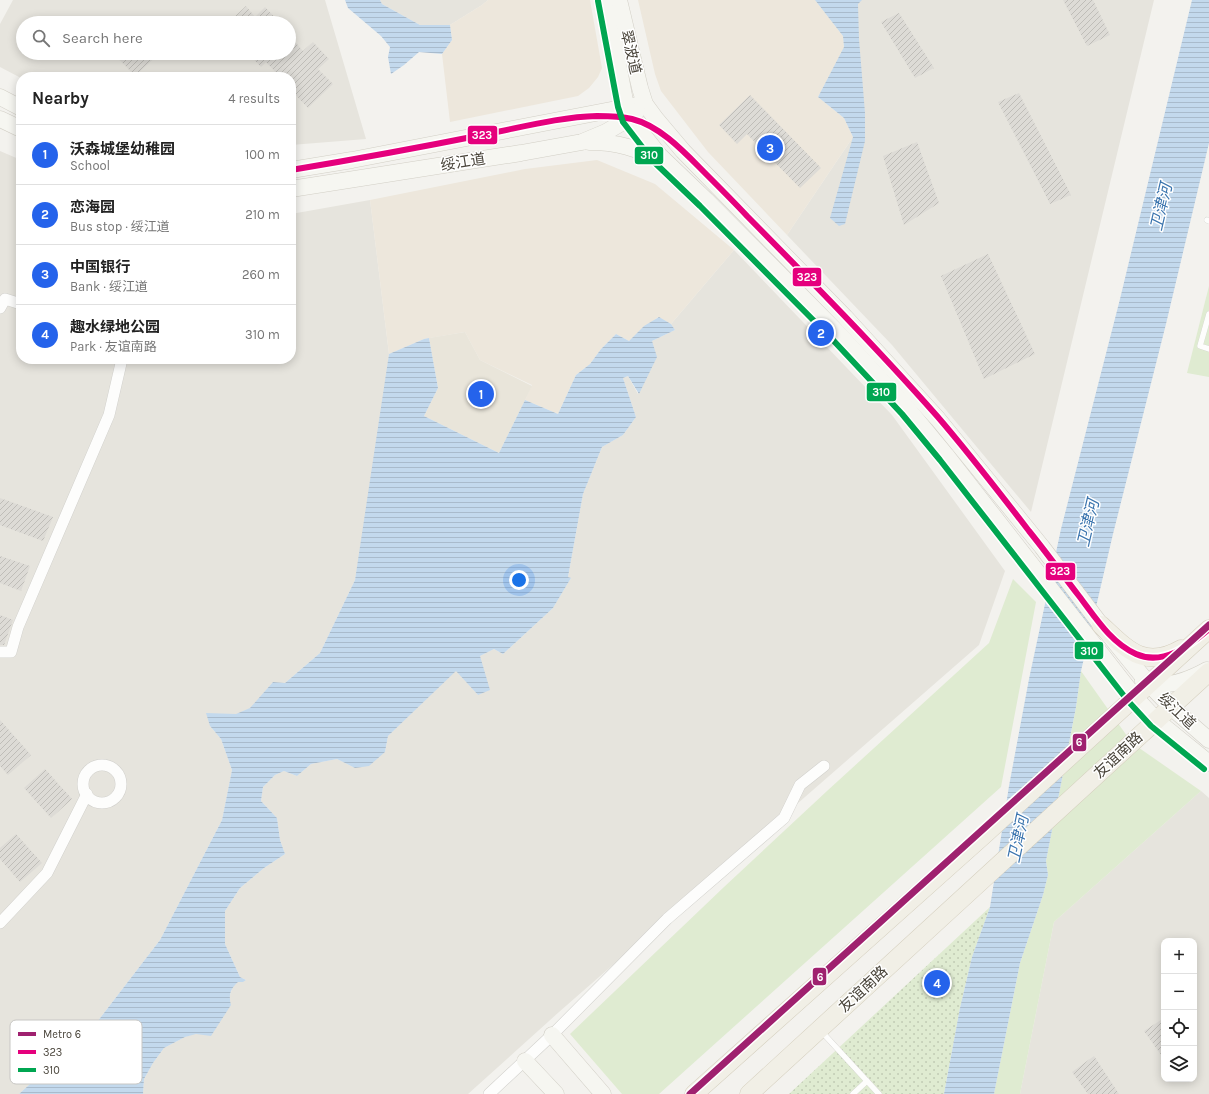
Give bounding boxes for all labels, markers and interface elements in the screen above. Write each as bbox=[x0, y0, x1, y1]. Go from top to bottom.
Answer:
search box bbox=[16, 16, 296, 60]
icon: search bbox=[30, 27, 52, 49]
street label: 翠波道 bbox=[617, 28, 645, 76]
text: Search here bbox=[62, 29, 143, 47]
text: Nearby bbox=[32, 88, 89, 108]
text: 4 results bbox=[228, 91, 280, 106]
line badge: 323 bbox=[467, 125, 498, 145]
text: 323 bbox=[472, 129, 492, 142]
pin: 3 bbox=[757, 133, 783, 163]
text: 沃森城堡幼稚园 bbox=[70, 140, 175, 158]
line badge: 310 bbox=[634, 146, 664, 165]
text: 1 bbox=[43, 147, 47, 162]
text: 100 m bbox=[245, 147, 280, 162]
text: 310 bbox=[640, 149, 658, 162]
street label: 绥江道 bbox=[439, 150, 487, 174]
text: School bbox=[70, 158, 110, 173]
water label: 卫津河 bbox=[1146, 179, 1176, 233]
text: 恋海园 bbox=[70, 198, 115, 216]
text: 2 bbox=[41, 207, 49, 222]
text: 210 m bbox=[245, 207, 280, 222]
text: Bus stop · 绥江道 bbox=[70, 219, 170, 234]
text: 中国银行 bbox=[70, 258, 130, 276]
text: 3 bbox=[41, 267, 49, 282]
text: 260 m bbox=[242, 267, 280, 282]
line badge: 323 bbox=[792, 267, 822, 287]
text: 323 bbox=[797, 271, 817, 284]
text: Bank · 绥江道 bbox=[70, 279, 148, 294]
text: 趣水绿地公园 bbox=[70, 318, 160, 336]
pin: 2 bbox=[808, 318, 834, 348]
text: 4 bbox=[41, 327, 49, 342]
text: 310 m bbox=[245, 327, 280, 342]
text: Park · 友谊南路 bbox=[70, 339, 157, 354]
pin: 1 bbox=[468, 379, 494, 409]
line badge: 310 bbox=[866, 382, 897, 402]
text: 310 bbox=[872, 386, 890, 399]
water label: 卫津河 bbox=[1073, 495, 1103, 549]
line badge: 323 bbox=[1045, 562, 1076, 581]
text: 323 bbox=[1050, 565, 1070, 578]
your location bbox=[509, 570, 529, 590]
line badge: 310 bbox=[1074, 641, 1104, 660]
text: 310 bbox=[1080, 645, 1098, 658]
street label: 绥江道 bbox=[1154, 689, 1200, 733]
street label: 友谊南路 bbox=[1090, 728, 1146, 782]
line badge: 6 bbox=[1072, 733, 1087, 752]
text: 6 bbox=[1076, 736, 1083, 749]
water label: 卫津河 bbox=[1004, 811, 1033, 864]
map controls bbox=[1161, 938, 1197, 1082]
button: + bbox=[1161, 938, 1197, 974]
street label: 友谊南路 bbox=[835, 962, 891, 1016]
line badge: 6 bbox=[812, 967, 827, 986]
pin: 4 bbox=[924, 968, 950, 998]
text: 6 bbox=[817, 971, 824, 984]
button: − bbox=[1161, 974, 1197, 1010]
button: locate bbox=[1161, 1010, 1197, 1046]
legend bbox=[10, 1020, 142, 1084]
text: Metro 6 bbox=[43, 1028, 81, 1041]
text: 323 bbox=[43, 1046, 62, 1059]
button: layers bbox=[1161, 1046, 1197, 1082]
text: 310 bbox=[43, 1064, 60, 1077]

